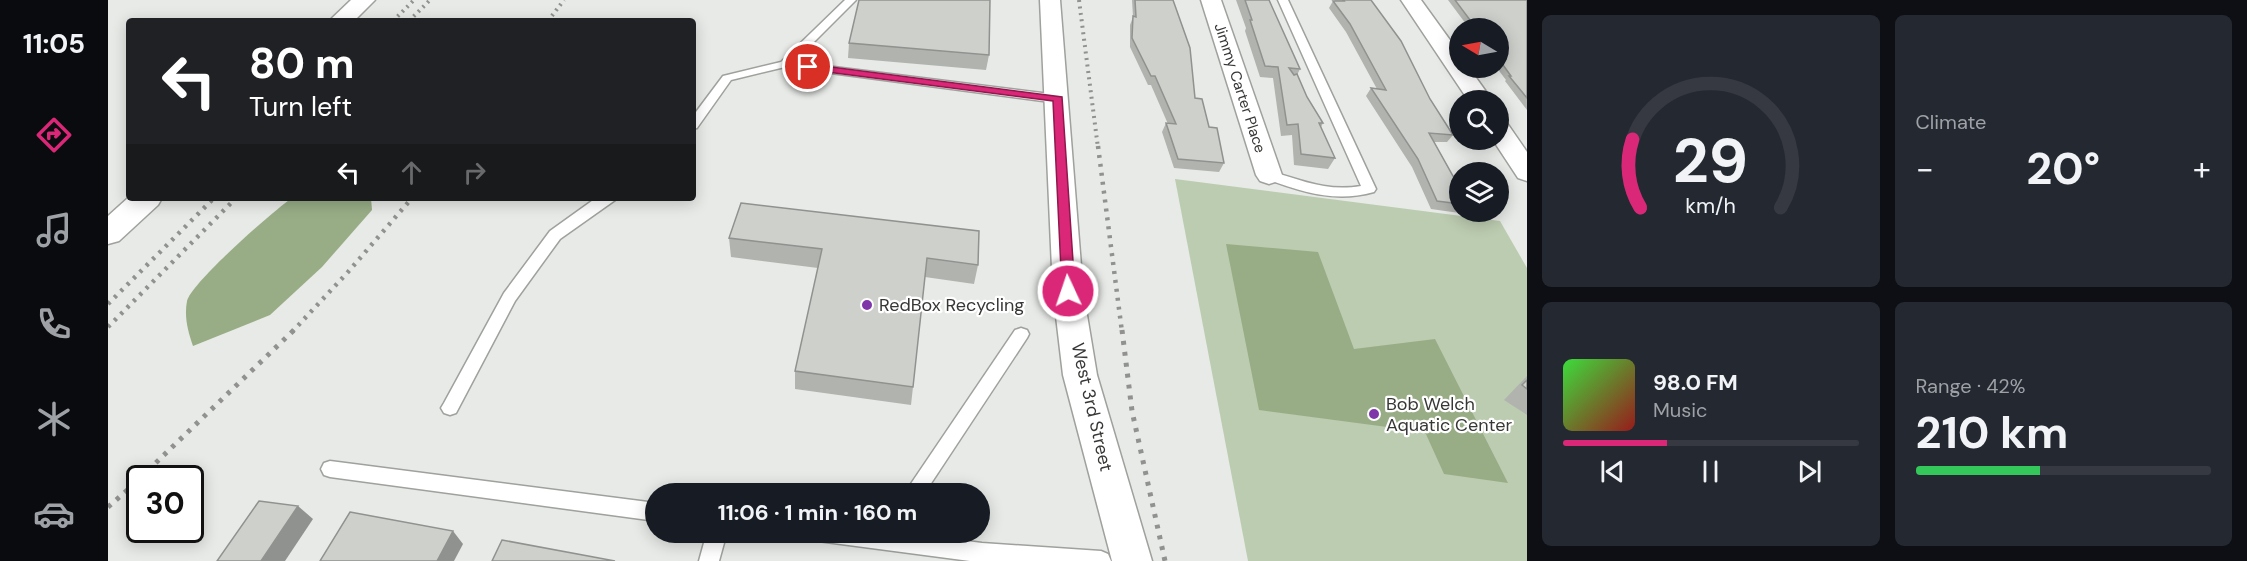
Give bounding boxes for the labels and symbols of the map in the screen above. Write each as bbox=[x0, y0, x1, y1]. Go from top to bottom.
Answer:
north arrow bbox=[1449, 18, 1509, 78]
street label: Jimmy Carter Place bbox=[1210, 20, 1270, 156]
pin bbox=[782, 41, 833, 92]
position arrow bbox=[1036, 259, 1100, 323]
place label: RedBox Recycling bbox=[879, 293, 1024, 317]
marker: RedBox Recycling bbox=[860, 298, 874, 312]
street label: West 3rd Street bbox=[1066, 340, 1118, 474]
place label: Bob Welch Aquatic Center bbox=[1386, 392, 1513, 437]
marker: Bob Welch Aquatic Center bbox=[1367, 407, 1381, 421]
speed limit sign: 30 bbox=[126, 465, 204, 543]

